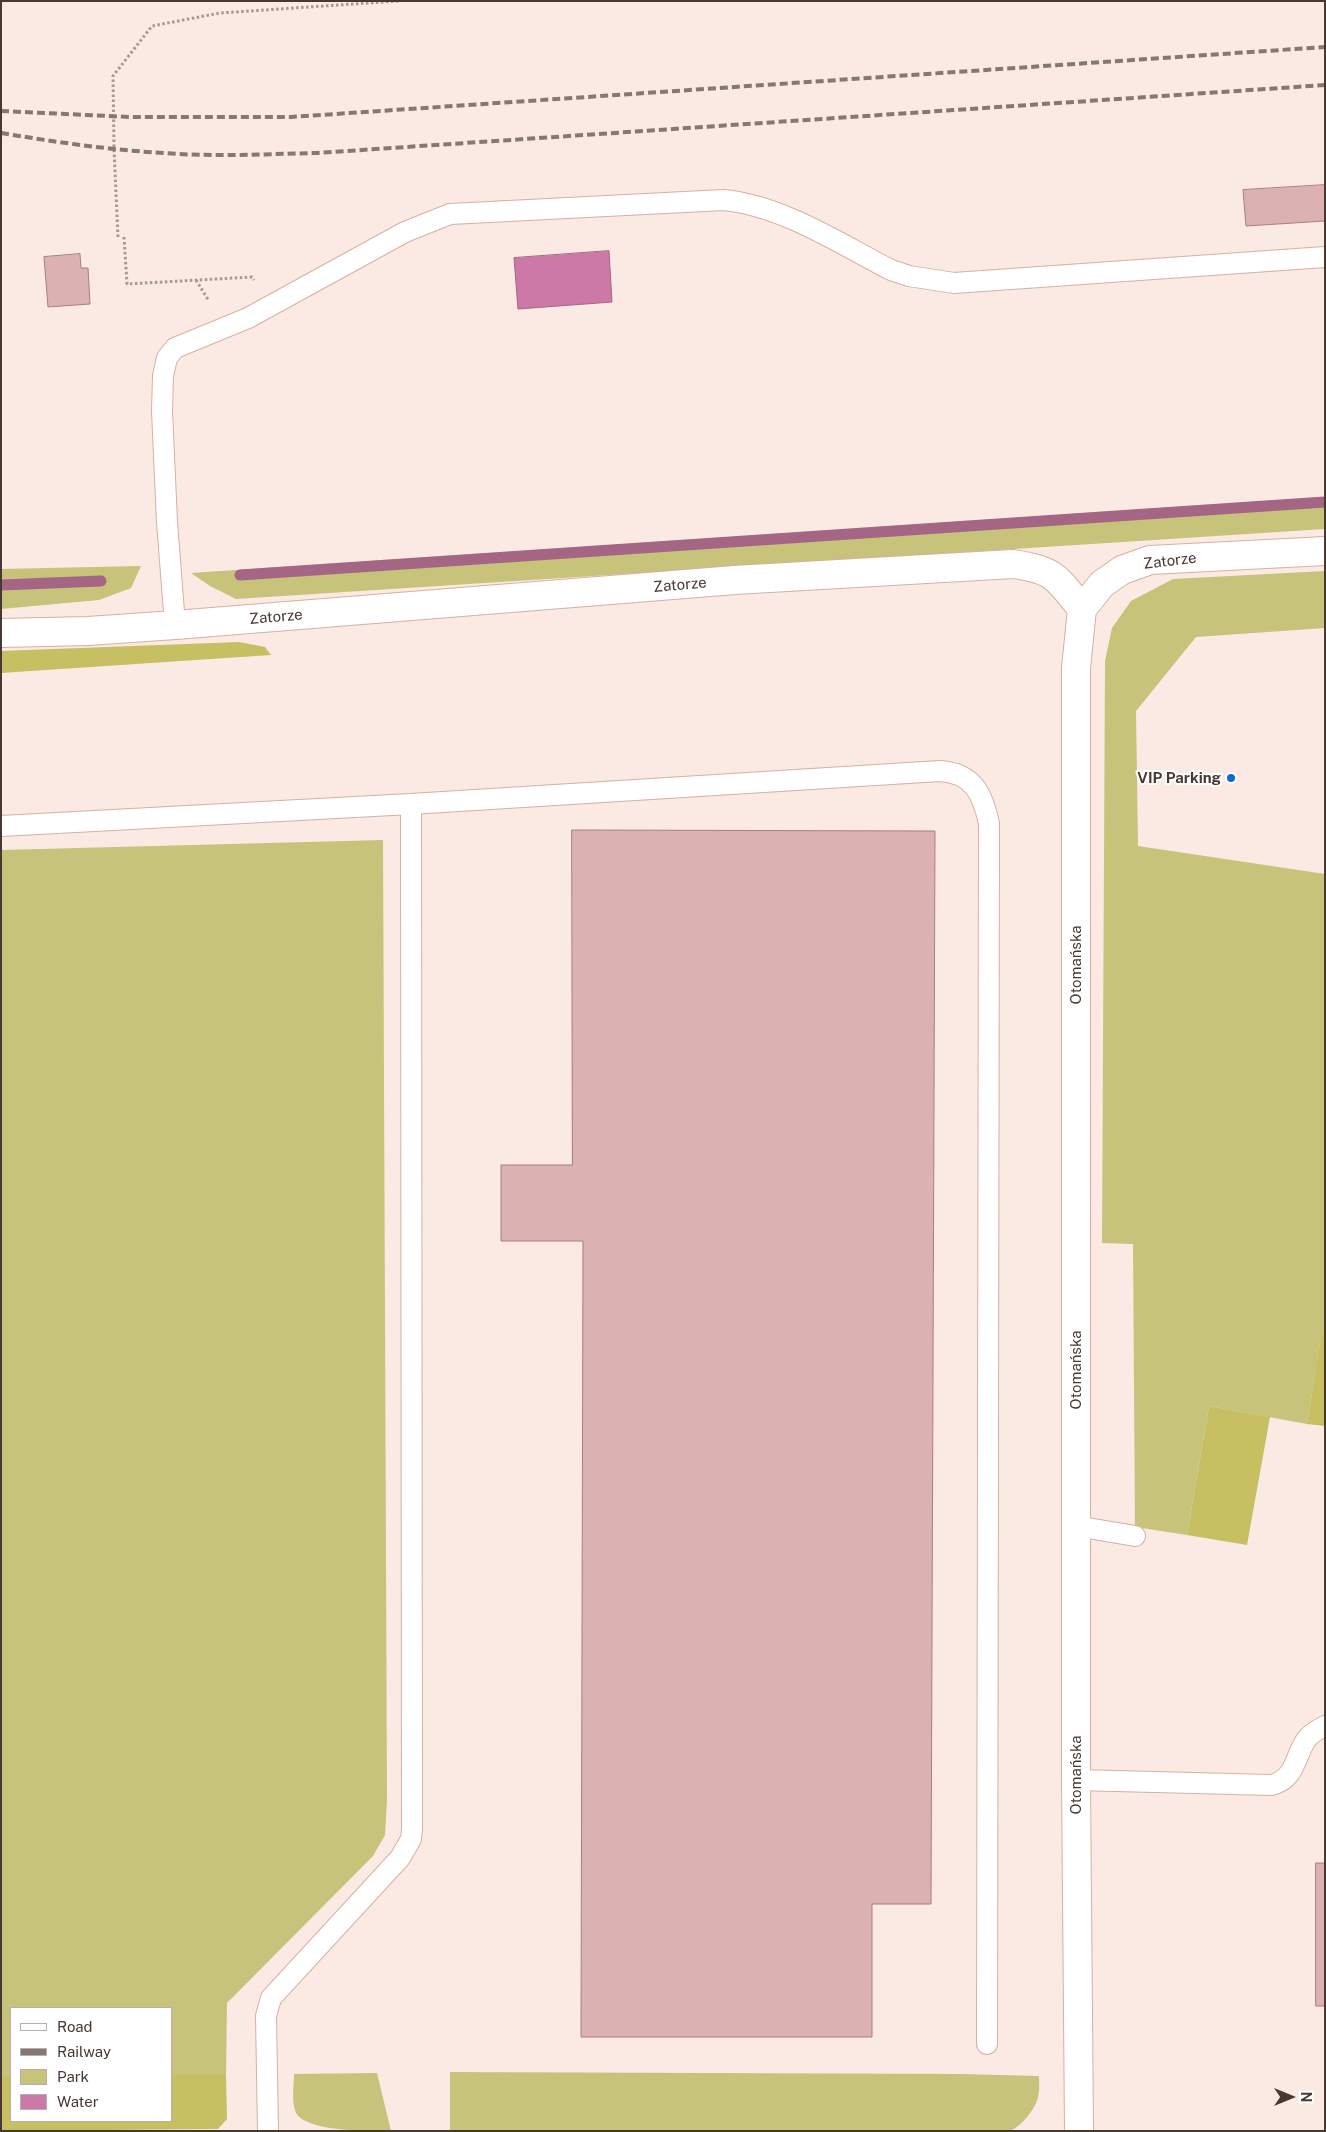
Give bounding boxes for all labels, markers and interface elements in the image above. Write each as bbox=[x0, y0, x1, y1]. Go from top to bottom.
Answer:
street label: Zatorze bbox=[1142, 549, 1198, 573]
street label: Zatorze bbox=[653, 574, 707, 596]
street label: Zatorze bbox=[249, 606, 303, 628]
place label: VIP Parking bbox=[1137, 769, 1221, 787]
marker: VIP Parking bbox=[1225, 772, 1237, 784]
street label: Otomańska bbox=[1067, 926, 1085, 1004]
street label: Otomańska bbox=[1067, 1331, 1085, 1409]
street label: Otomańska bbox=[1067, 1736, 1085, 1814]
legend bbox=[10, 2007, 172, 2122]
text: Road bbox=[57, 2018, 93, 2035]
text: Railway bbox=[57, 2043, 111, 2060]
text: Park bbox=[57, 2068, 89, 2085]
north arrow bbox=[1266, 2072, 1316, 2122]
text: N bbox=[1298, 2092, 1314, 2102]
text: Water bbox=[57, 2093, 99, 2110]

